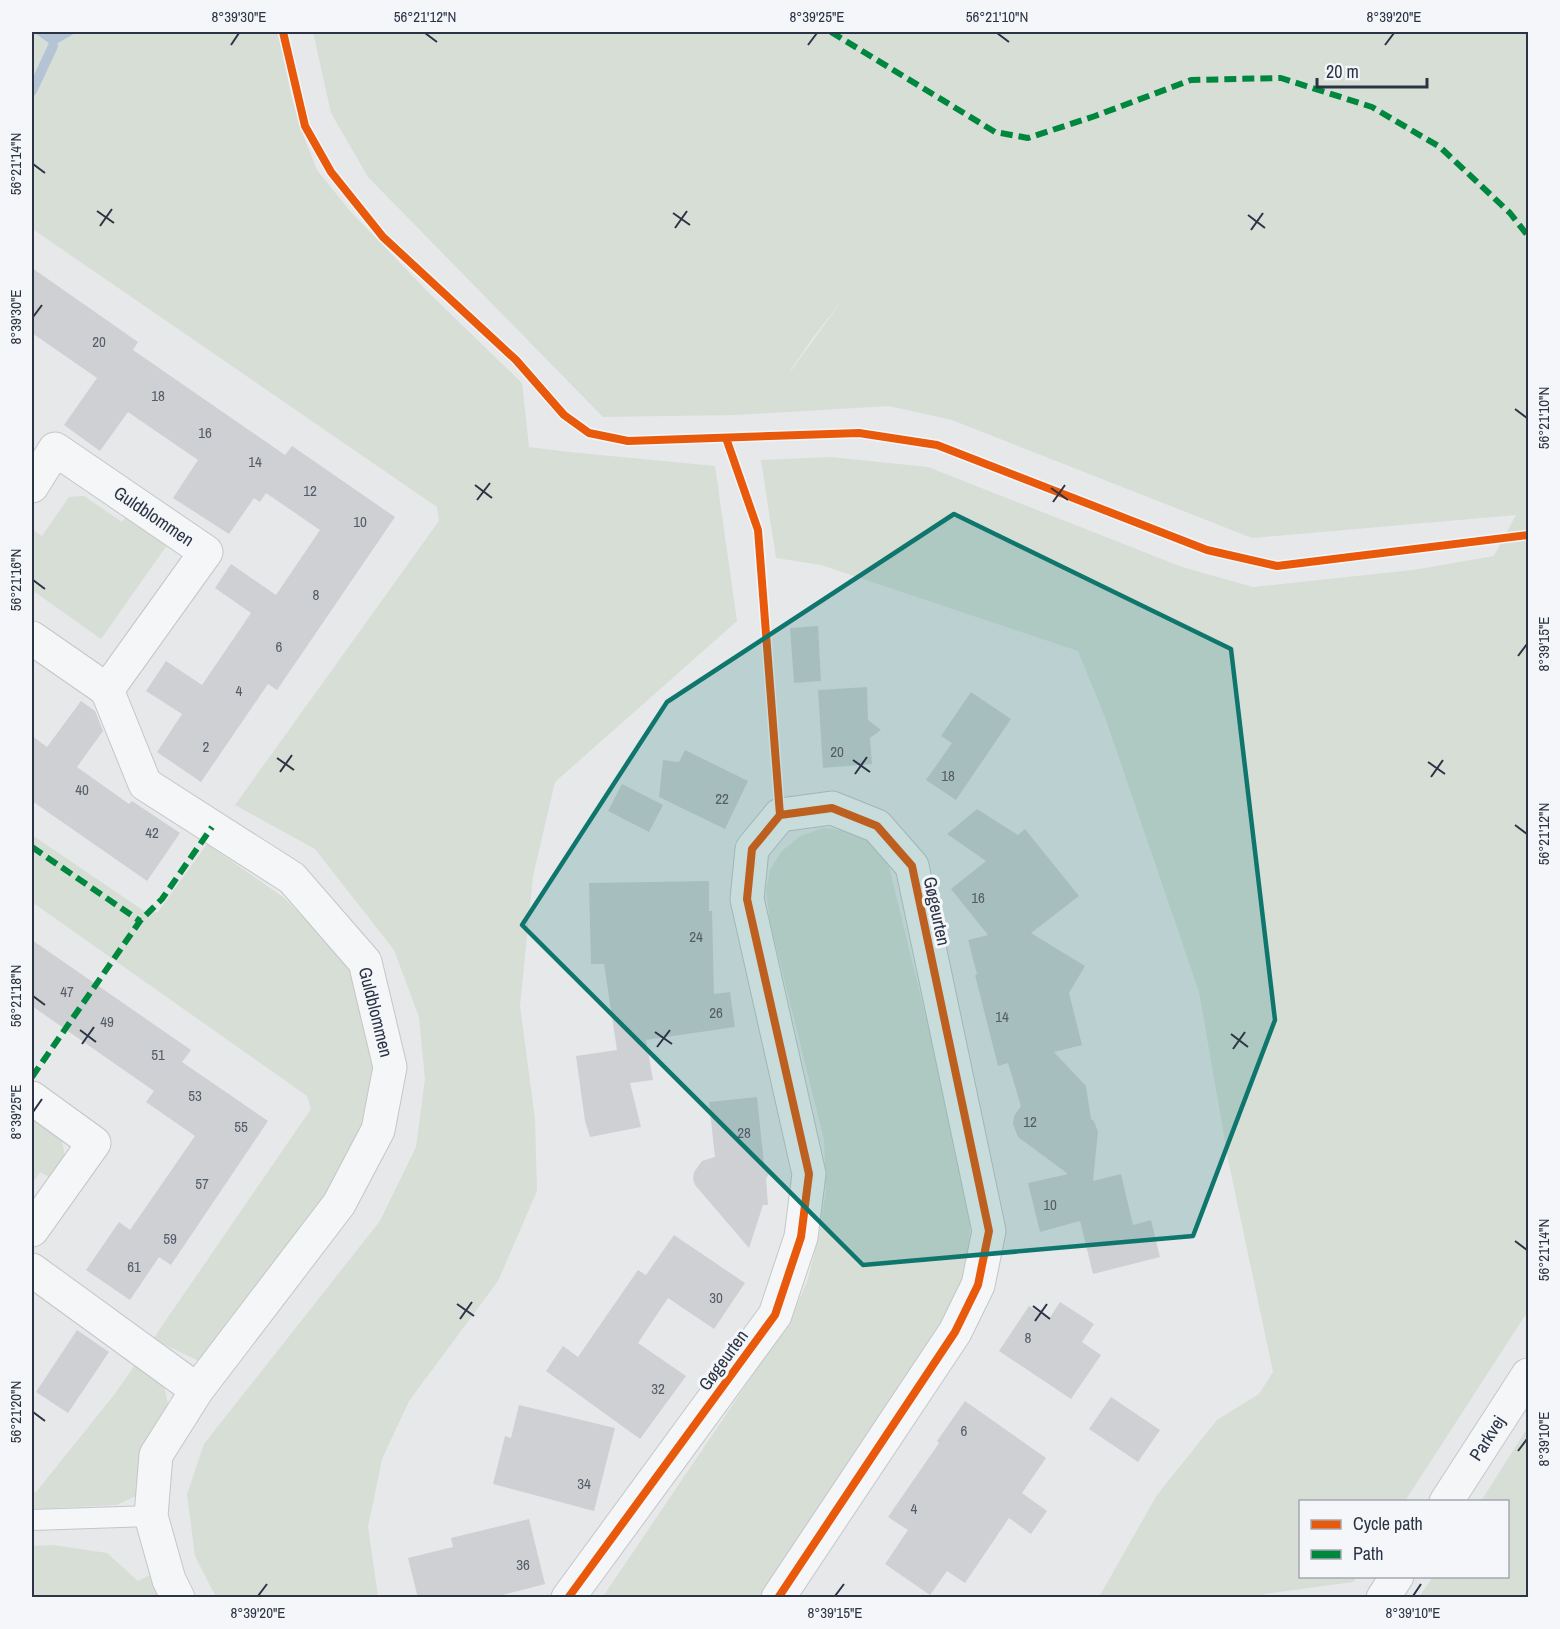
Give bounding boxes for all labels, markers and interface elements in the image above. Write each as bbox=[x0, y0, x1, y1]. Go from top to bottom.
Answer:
text: 8°39'30"E bbox=[211, 6, 267, 27]
text: 56°21'12"N bbox=[394, 6, 456, 27]
text: 8°39'25"E bbox=[789, 6, 845, 27]
text: 56°21'10"N bbox=[966, 6, 1028, 27]
text: 8°39'20"E bbox=[1366, 6, 1422, 27]
scale bar bbox=[1317, 51, 1426, 89]
text: 20 m bbox=[1326, 59, 1359, 84]
text: 56°21'14"N bbox=[5, 133, 26, 195]
text: 8°39'30"E bbox=[5, 289, 26, 345]
house number: 20 bbox=[92, 331, 106, 352]
house number: 18 bbox=[151, 385, 165, 406]
text: 56°21'10"N bbox=[1533, 387, 1554, 449]
house number: 16 bbox=[198, 422, 212, 443]
house number: 14 bbox=[248, 451, 262, 472]
street label: Guldblommen bbox=[109, 480, 199, 552]
house number: 12 bbox=[303, 480, 317, 501]
house number: 10 bbox=[353, 511, 367, 532]
text: 56°21'16"N bbox=[5, 549, 26, 611]
house number: 8 bbox=[313, 584, 320, 605]
text: 8°39'15"E bbox=[1533, 616, 1554, 672]
house number: 6 bbox=[276, 636, 283, 657]
house number: 4 bbox=[236, 680, 243, 701]
house number: 2 bbox=[203, 736, 210, 757]
house number: 20 bbox=[830, 741, 844, 762]
house number: 18 bbox=[941, 765, 955, 786]
house number: 40 bbox=[75, 779, 89, 800]
house number: 22 bbox=[715, 788, 729, 809]
text: 56°21'12"N bbox=[1533, 803, 1554, 865]
house number: 42 bbox=[145, 822, 159, 843]
street label: Gøgeurten bbox=[918, 874, 956, 948]
house number: 16 bbox=[971, 887, 985, 908]
house number: 24 bbox=[689, 926, 703, 947]
street label: Guldblommen bbox=[353, 964, 399, 1060]
text: 56°21'18"N bbox=[5, 965, 26, 1027]
house number: 47 bbox=[60, 981, 74, 1002]
house number: 26 bbox=[709, 1002, 723, 1023]
house number: 14 bbox=[995, 1006, 1009, 1027]
house number: 49 bbox=[100, 1011, 114, 1032]
house number: 51 bbox=[151, 1044, 165, 1065]
text: 8°39'25"E bbox=[5, 1084, 26, 1140]
house number: 53 bbox=[188, 1085, 202, 1106]
house number: 12 bbox=[1023, 1111, 1037, 1132]
house number: 55 bbox=[234, 1116, 248, 1137]
house number: 28 bbox=[737, 1122, 751, 1143]
house number: 57 bbox=[195, 1173, 209, 1194]
house number: 10 bbox=[1043, 1194, 1057, 1215]
text: 56°21'14"N bbox=[1533, 1219, 1554, 1281]
house number: 59 bbox=[163, 1228, 177, 1249]
house number: 61 bbox=[127, 1256, 141, 1277]
house number: 30 bbox=[709, 1287, 723, 1308]
street label: Gøgeurten bbox=[692, 1324, 754, 1396]
house number: 8 bbox=[1025, 1327, 1032, 1348]
house number: 32 bbox=[651, 1378, 665, 1399]
text: 56°21'20"N bbox=[5, 1381, 26, 1443]
street label: Parkvej bbox=[1463, 1411, 1511, 1465]
text: 8°39'10"E bbox=[1533, 1411, 1554, 1467]
house number: 6 bbox=[961, 1420, 968, 1441]
house number: 34 bbox=[577, 1473, 591, 1494]
house number: 4 bbox=[911, 1498, 918, 1519]
legend bbox=[1299, 1500, 1509, 1578]
text: Cycle path bbox=[1353, 1511, 1423, 1536]
text: Path bbox=[1353, 1541, 1383, 1566]
house number: 36 bbox=[516, 1554, 530, 1575]
text: 8°39'20"E bbox=[230, 1602, 286, 1623]
text: 8°39'15"E bbox=[807, 1602, 863, 1623]
text: 8°39'10"E bbox=[1385, 1602, 1441, 1623]

